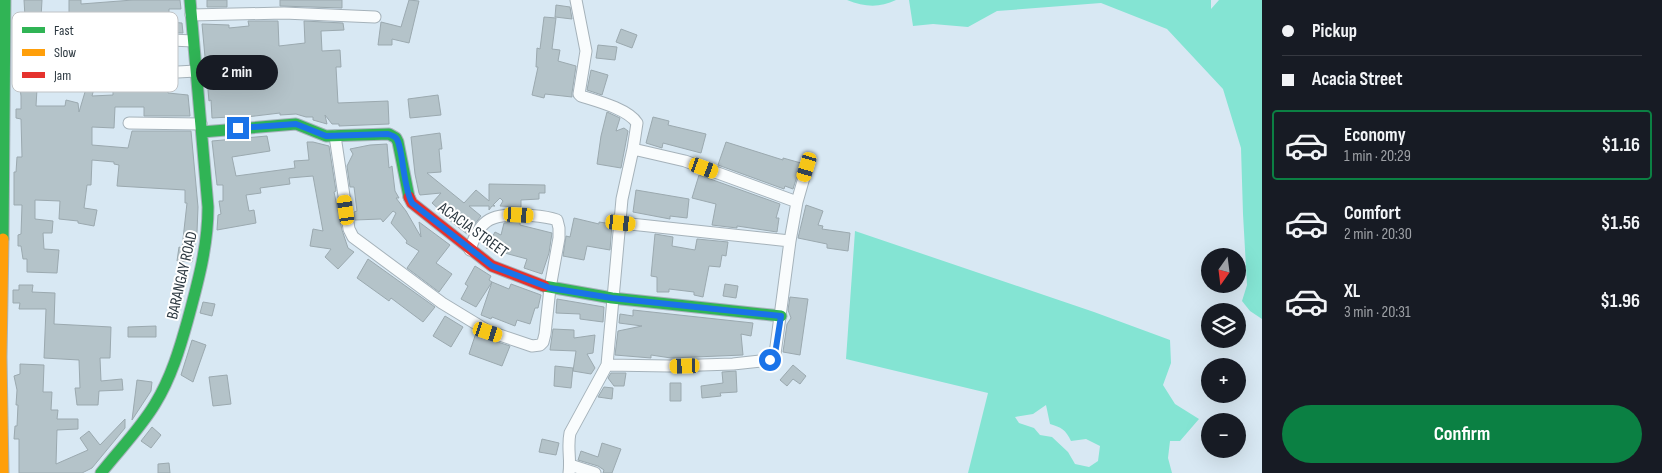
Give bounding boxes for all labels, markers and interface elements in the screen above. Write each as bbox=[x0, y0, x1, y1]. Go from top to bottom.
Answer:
legend bbox=[12, 12, 178, 92]
text: Pickup bbox=[1312, 20, 1357, 43]
text: Fast bbox=[54, 22, 74, 39]
text: Slow bbox=[54, 44, 76, 61]
callout: 2 min bbox=[197, 56, 279, 90]
text: 2 min bbox=[222, 63, 252, 82]
text: Jam bbox=[53, 67, 71, 84]
text: Acacia Street bbox=[1312, 68, 1402, 91]
route end bbox=[227, 117, 249, 139]
icon: car bbox=[1284, 123, 1329, 168]
text: Economy bbox=[1344, 124, 1406, 147]
text: $1.16 bbox=[1602, 134, 1640, 157]
text: 1 min · 20:29 bbox=[1344, 147, 1411, 166]
car bbox=[795, 150, 818, 184]
car bbox=[687, 156, 720, 180]
car bbox=[336, 194, 355, 226]
street label: ACACIA STREET bbox=[434, 198, 512, 262]
icon: car bbox=[1284, 201, 1329, 246]
text: Comfort bbox=[1344, 202, 1401, 225]
car bbox=[503, 207, 534, 223]
text: $1.56 bbox=[1601, 212, 1640, 235]
car bbox=[605, 214, 636, 232]
text: 2 min · 20:30 bbox=[1344, 225, 1412, 244]
street label: BARANGAY ROAD bbox=[163, 230, 202, 321]
north arrow bbox=[1201, 248, 1246, 292]
map controls bbox=[1201, 248, 1246, 458]
icon: car bbox=[1284, 279, 1329, 324]
text: XL bbox=[1344, 280, 1360, 303]
text: $1.96 bbox=[1600, 290, 1640, 313]
button: layers bbox=[1201, 303, 1246, 348]
text: 3 min · 20:31 bbox=[1344, 303, 1410, 322]
car bbox=[471, 320, 504, 344]
route start bbox=[759, 349, 781, 371]
car bbox=[669, 358, 700, 374]
button: + bbox=[1201, 358, 1246, 403]
button: Confirm bbox=[1282, 405, 1642, 463]
button: − bbox=[1201, 413, 1246, 458]

